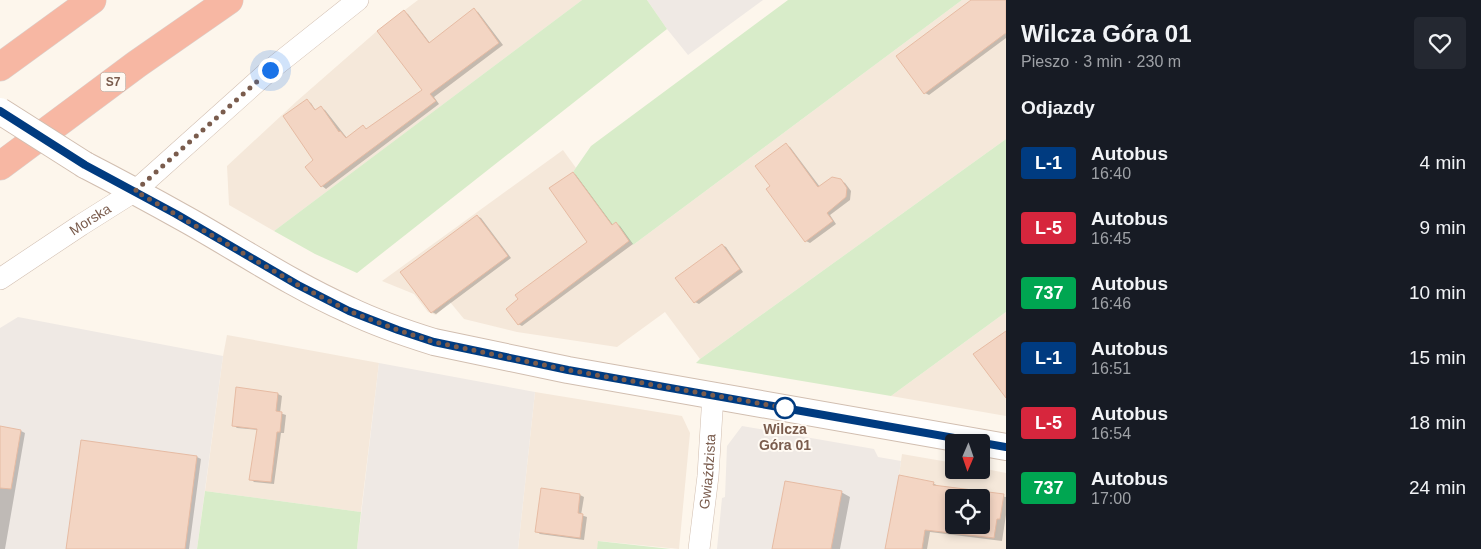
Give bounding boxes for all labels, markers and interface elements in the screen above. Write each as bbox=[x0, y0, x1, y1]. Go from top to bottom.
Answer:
button: heart bbox=[1414, 17, 1466, 69]
text: Wilcza Góra 01 bbox=[1021, 20, 1192, 47]
text: Pieszo · 3 min · 230 m bbox=[1021, 53, 1181, 70]
your location bbox=[258, 58, 283, 83]
road number: S7 bbox=[100, 72, 126, 91]
text: Odjazdy bbox=[1021, 97, 1095, 118]
text: Autobus bbox=[1091, 143, 1168, 164]
text: 4 min bbox=[1420, 152, 1466, 173]
text: L-1 bbox=[1035, 153, 1062, 173]
text: 16:40 bbox=[1091, 165, 1131, 182]
street label: Morska bbox=[66, 200, 114, 238]
text: Autobus bbox=[1091, 208, 1168, 229]
text: 9 min bbox=[1420, 217, 1466, 238]
text: L-5 bbox=[1035, 218, 1062, 238]
text: 16:45 bbox=[1091, 230, 1131, 247]
text: Autobus bbox=[1091, 273, 1168, 294]
text: 10 min bbox=[1409, 282, 1466, 303]
text: 737 bbox=[1033, 283, 1064, 303]
text: 16:46 bbox=[1091, 295, 1131, 312]
text: Autobus bbox=[1091, 338, 1168, 359]
text: 15 min bbox=[1409, 347, 1466, 368]
text: L-1 bbox=[1035, 348, 1062, 368]
text: 16:51 bbox=[1091, 360, 1131, 377]
marker: Wilcza Góra 01 bbox=[774, 397, 796, 419]
text: Autobus bbox=[1091, 403, 1168, 424]
text: 18 min bbox=[1409, 412, 1466, 433]
text: L-5 bbox=[1035, 413, 1062, 433]
place label: Wilcza Góra 01 bbox=[759, 421, 811, 453]
text: 16:54 bbox=[1091, 425, 1131, 442]
street label: Gwiaździsta bbox=[696, 433, 719, 510]
north arrow bbox=[945, 434, 990, 479]
map controls bbox=[945, 434, 990, 534]
text: Autobus bbox=[1091, 468, 1168, 489]
text: 24 min bbox=[1409, 477, 1466, 498]
text: 737 bbox=[1033, 478, 1064, 498]
button: locate bbox=[945, 489, 990, 534]
text: 17:00 bbox=[1091, 490, 1131, 507]

